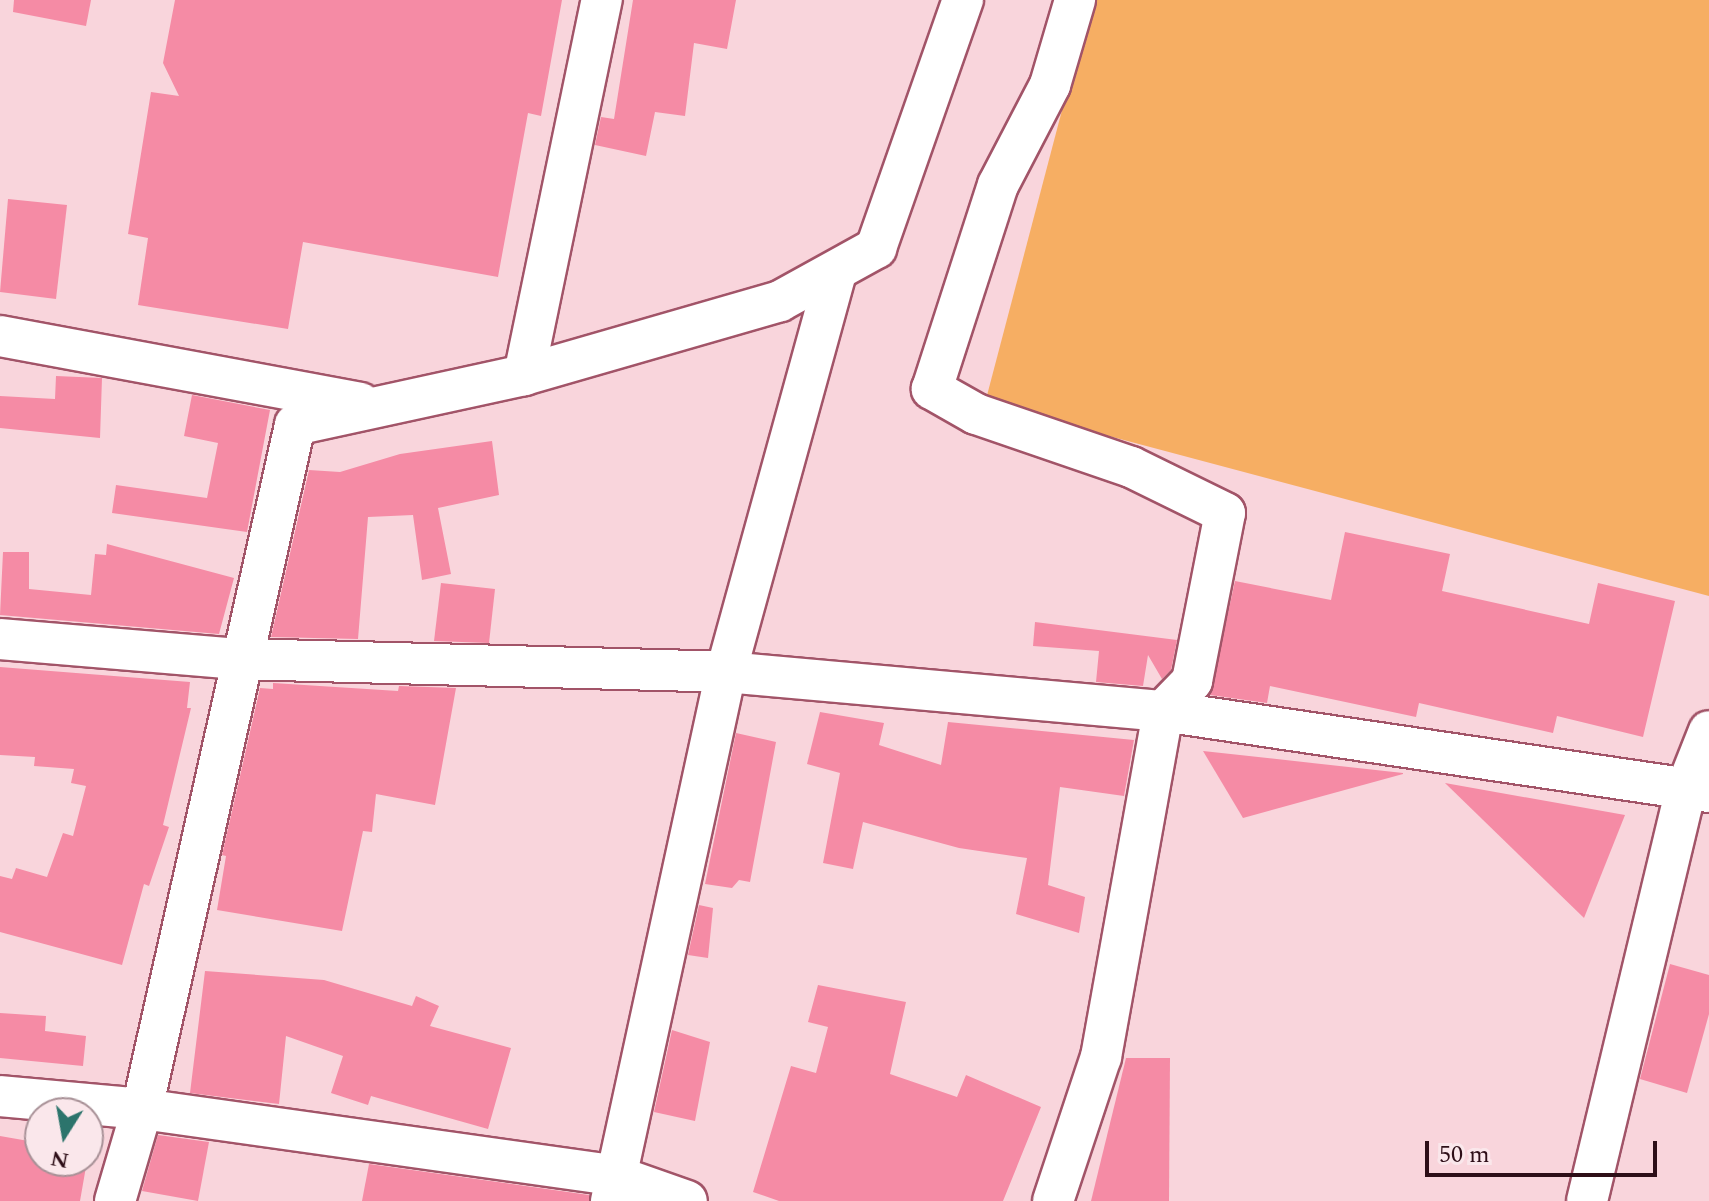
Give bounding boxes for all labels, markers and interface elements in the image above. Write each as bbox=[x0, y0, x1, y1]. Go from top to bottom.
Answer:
north arrow bbox=[24, 1097, 104, 1177]
scale bar bbox=[1429, 1125, 1661, 1175]
text: 50 m bbox=[1439, 1137, 1490, 1173]
text: N bbox=[48, 1141, 72, 1177]

